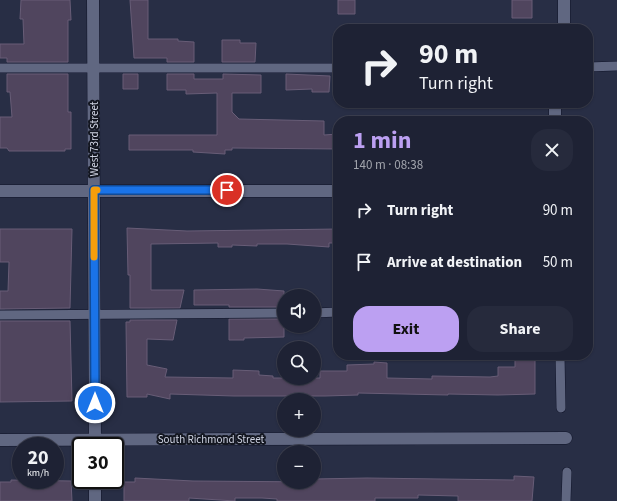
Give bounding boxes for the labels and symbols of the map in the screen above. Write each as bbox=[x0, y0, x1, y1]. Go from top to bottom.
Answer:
street label: West 73rd Street bbox=[87, 101, 102, 176]
pin bbox=[210, 173, 244, 207]
position arrow bbox=[74, 382, 116, 424]
street label: South Richmond Street bbox=[158, 432, 265, 447]
speed limit sign: 30 bbox=[72, 437, 124, 489]

